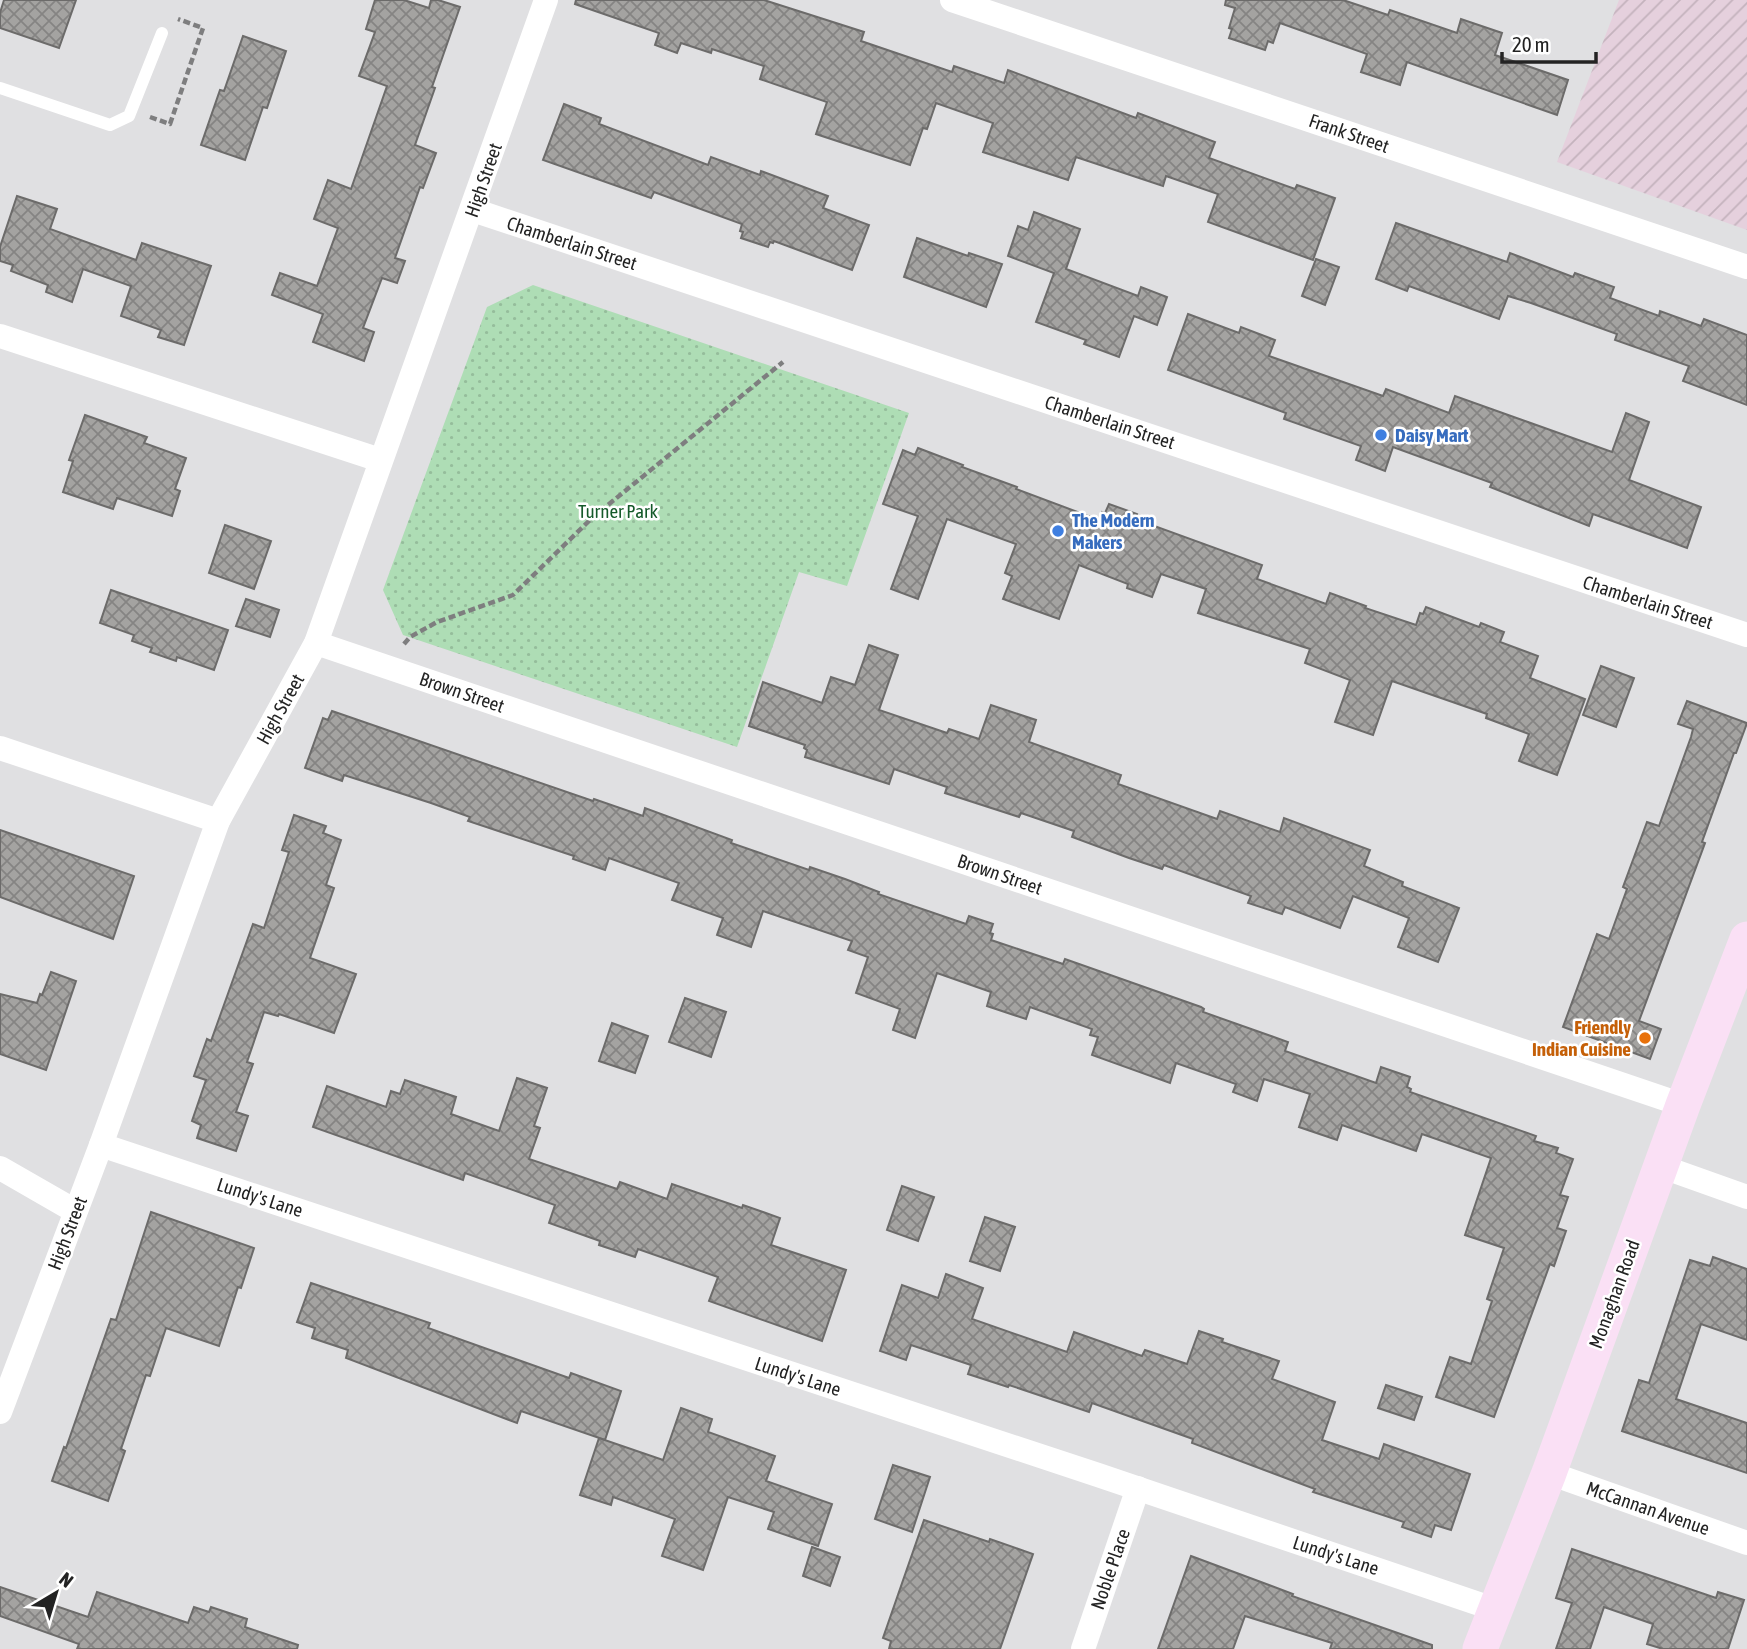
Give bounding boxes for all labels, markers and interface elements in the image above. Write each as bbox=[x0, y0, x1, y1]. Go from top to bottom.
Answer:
scale bar bbox=[1502, 21, 1596, 65]
text: 20 m bbox=[1512, 32, 1550, 56]
street label: Frank Street bbox=[1306, 109, 1392, 157]
street label: High Street bbox=[460, 140, 506, 220]
street label: Chamberlain Street bbox=[504, 212, 640, 274]
street label: Chamberlain Street bbox=[1042, 391, 1178, 453]
place label: Daisy Mart bbox=[1395, 424, 1469, 446]
marker: Daisy Mart bbox=[1373, 427, 1389, 443]
park label: Turner Park bbox=[578, 500, 659, 522]
place label: The Modern Makers bbox=[1072, 509, 1155, 553]
marker: The Modern Makers bbox=[1050, 523, 1066, 539]
street label: Chamberlain Street bbox=[1580, 571, 1716, 633]
street label: Brown Street bbox=[417, 667, 507, 717]
street label: High Street bbox=[252, 670, 308, 748]
street label: Brown Street bbox=[955, 849, 1045, 899]
place label: Friendly Indian Cuisine bbox=[1532, 1016, 1631, 1060]
marker: Friendly Indian Cuisine bbox=[1637, 1030, 1653, 1046]
street label: Lundy's Lane bbox=[214, 1173, 306, 1221]
street label: High Street bbox=[43, 1193, 91, 1273]
street label: Monaghan Road bbox=[1584, 1237, 1644, 1351]
street label: Lundy's Lane bbox=[752, 1352, 844, 1400]
street label: McCannan Avenue bbox=[1584, 1477, 1712, 1539]
street label: Noble Place bbox=[1086, 1526, 1134, 1612]
street label: Lundy's Lane bbox=[1290, 1531, 1382, 1579]
north arrow bbox=[21, 1558, 91, 1628]
text: N bbox=[55, 1567, 78, 1592]

